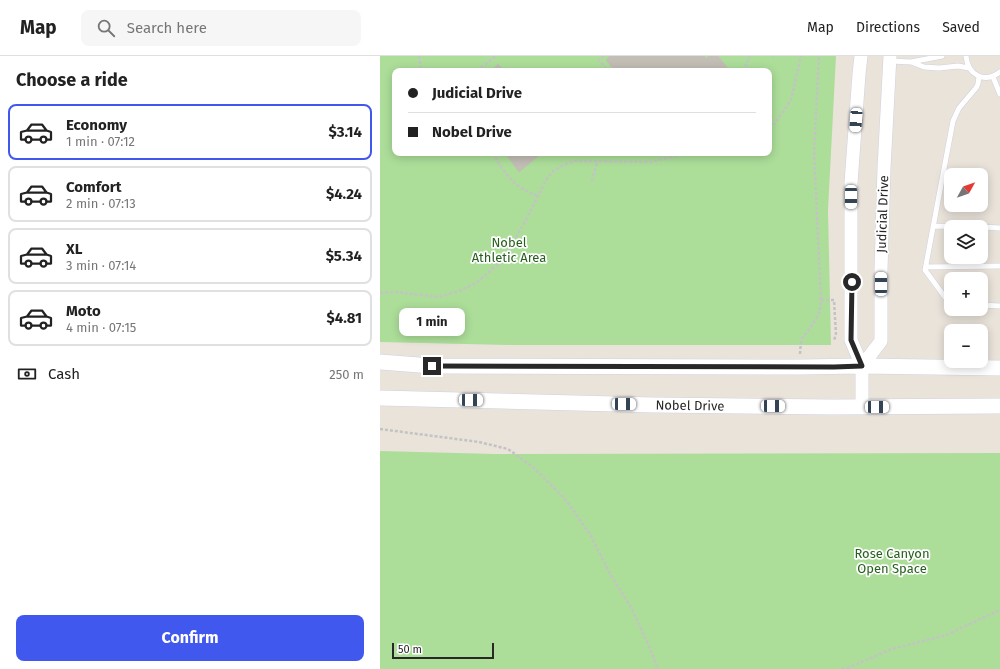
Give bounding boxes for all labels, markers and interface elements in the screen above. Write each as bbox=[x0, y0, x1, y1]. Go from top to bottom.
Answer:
search box bbox=[81, 10, 361, 46]
text: Map bbox=[20, 16, 57, 39]
icon: search bbox=[95, 17, 117, 39]
text: Search here bbox=[127, 19, 207, 37]
text: Map bbox=[807, 19, 834, 36]
text: Directions bbox=[856, 19, 920, 36]
text: Saved bbox=[942, 19, 980, 36]
text: Choose a ride bbox=[16, 69, 128, 91]
text: Judicial Drive bbox=[432, 84, 522, 102]
car bbox=[849, 108, 863, 132]
icon: car bbox=[18, 114, 54, 150]
text: Economy bbox=[66, 116, 127, 134]
text: $3.14 bbox=[328, 123, 362, 141]
text: Nobel Drive bbox=[432, 123, 512, 141]
text: 1 min · 07:12 bbox=[66, 134, 135, 149]
north arrow bbox=[944, 168, 988, 212]
map controls bbox=[944, 168, 988, 368]
street label: Judicial Drive bbox=[874, 175, 891, 253]
icon: car bbox=[18, 176, 54, 212]
text: Comfort bbox=[66, 178, 122, 196]
text: $4.24 bbox=[326, 185, 362, 203]
car bbox=[845, 185, 857, 209]
text: 2 min · 07:13 bbox=[66, 196, 136, 211]
button: layers bbox=[944, 220, 988, 264]
park label: Nobel Athletic Area bbox=[472, 235, 546, 265]
icon: car bbox=[18, 238, 54, 274]
text: XL bbox=[66, 240, 82, 258]
text: $5.34 bbox=[326, 247, 362, 265]
text: 3 min · 07:14 bbox=[66, 258, 136, 273]
car bbox=[875, 272, 887, 296]
button: + bbox=[944, 272, 988, 316]
route start bbox=[843, 273, 861, 291]
icon: car bbox=[18, 300, 54, 336]
text: Moto bbox=[66, 302, 101, 320]
callout: 1 min bbox=[399, 308, 465, 336]
text: $4.81 bbox=[326, 309, 362, 327]
text: 1 min bbox=[416, 314, 448, 329]
text: 4 min · 07:15 bbox=[66, 320, 136, 335]
button: − bbox=[944, 324, 988, 368]
route end bbox=[423, 357, 441, 375]
icon: cash bbox=[16, 363, 38, 385]
text: Cash bbox=[48, 365, 80, 383]
text: 250 m bbox=[329, 367, 364, 382]
car bbox=[459, 394, 483, 406]
street label: Nobel Drive bbox=[655, 397, 725, 414]
car bbox=[612, 398, 636, 410]
car bbox=[761, 400, 785, 412]
car bbox=[865, 401, 889, 413]
park label: Rose Canyon Open Space bbox=[854, 546, 930, 576]
button: Confirm bbox=[16, 615, 364, 661]
scale bar bbox=[392, 641, 494, 660]
text: 50 m bbox=[398, 643, 422, 656]

